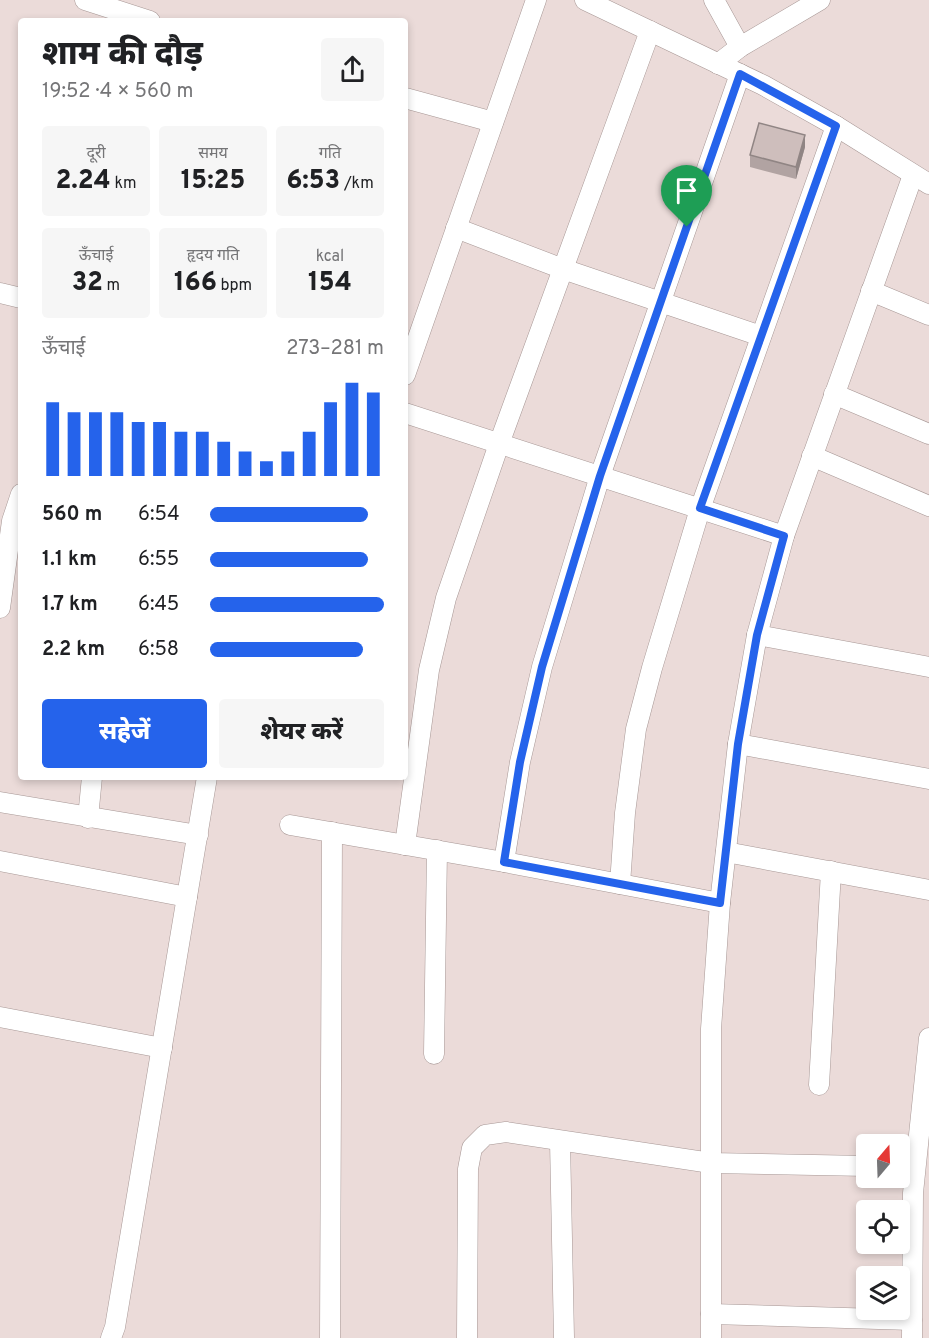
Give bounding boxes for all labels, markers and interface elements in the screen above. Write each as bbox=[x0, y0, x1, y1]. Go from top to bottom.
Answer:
text: शाम की दौड़ bbox=[42, 35, 203, 77]
button: share bbox=[321, 38, 384, 101]
text: 19:52 · 4 × 560 m bbox=[42, 79, 193, 105]
text: दूरी bbox=[86, 144, 106, 164]
text: समय bbox=[198, 144, 228, 164]
text: गति bbox=[319, 144, 341, 164]
text: 2.24 bbox=[55, 165, 111, 198]
text: 15:25 bbox=[181, 165, 245, 198]
text: 6:53 bbox=[286, 165, 340, 198]
pin bbox=[661, 165, 712, 227]
text: km bbox=[111, 174, 137, 194]
text: /km bbox=[340, 174, 374, 194]
icon: arrive bbox=[670, 174, 703, 207]
text: ऊँचाई bbox=[79, 246, 113, 266]
text: हृदय गति bbox=[187, 246, 239, 266]
text: kcal bbox=[316, 247, 344, 267]
text: 32 bbox=[72, 267, 103, 300]
text: 166 bbox=[174, 267, 217, 300]
text: 154 bbox=[308, 267, 352, 300]
text: m bbox=[103, 276, 120, 296]
text: bpm bbox=[217, 276, 252, 296]
text: ऊँचाई bbox=[42, 336, 85, 362]
text: 273–281 m bbox=[286, 336, 384, 362]
text: 560 m bbox=[42, 502, 102, 528]
text: 6:54 bbox=[138, 502, 180, 528]
text: 1.1 km bbox=[42, 547, 97, 573]
text: 6:55 bbox=[138, 547, 179, 573]
text: 1.7 km bbox=[42, 592, 98, 618]
text: 6:45 bbox=[138, 592, 179, 618]
text: 2.2 km bbox=[42, 637, 105, 663]
text: 6:58 bbox=[138, 637, 179, 663]
button: सहेजें bbox=[42, 699, 207, 768]
button: शेयर करें bbox=[219, 699, 384, 768]
north arrow bbox=[856, 1134, 910, 1188]
map controls bbox=[856, 1134, 910, 1320]
button: locate bbox=[856, 1200, 910, 1254]
button: layers bbox=[856, 1266, 910, 1320]

